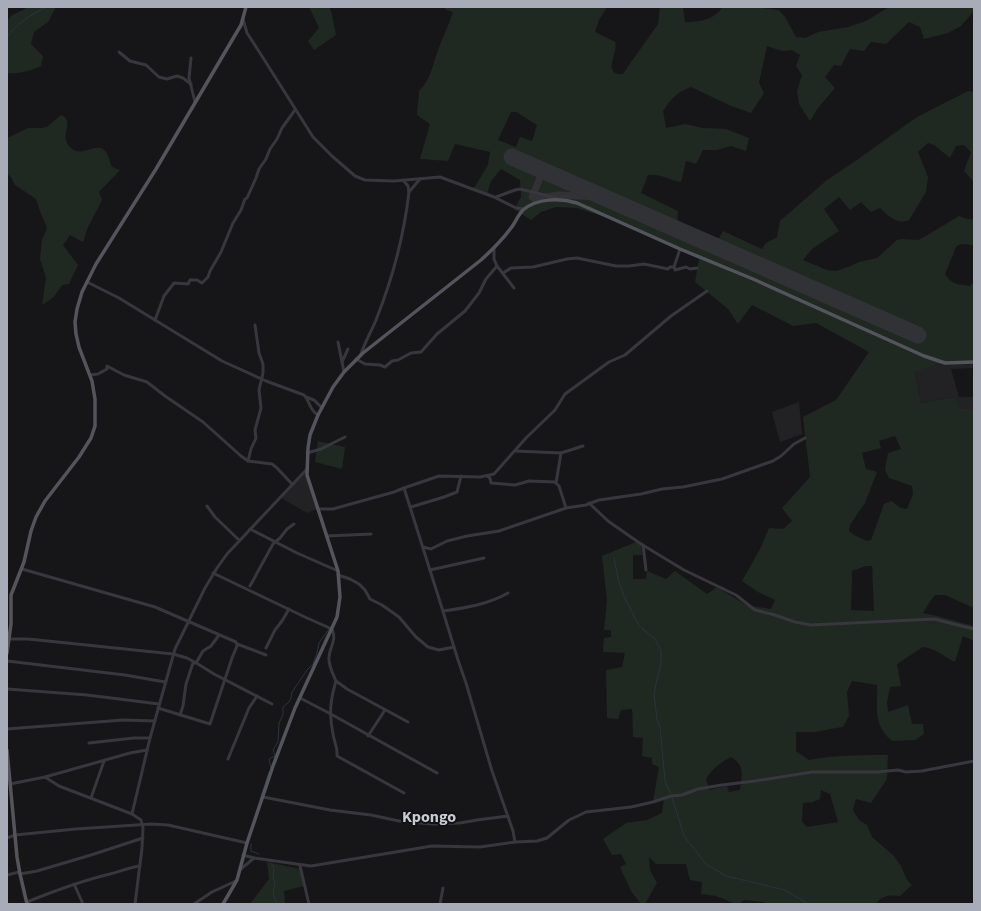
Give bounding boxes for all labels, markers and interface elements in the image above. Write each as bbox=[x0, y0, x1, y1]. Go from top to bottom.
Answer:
district label: Kpongo bbox=[402, 806, 456, 828]

